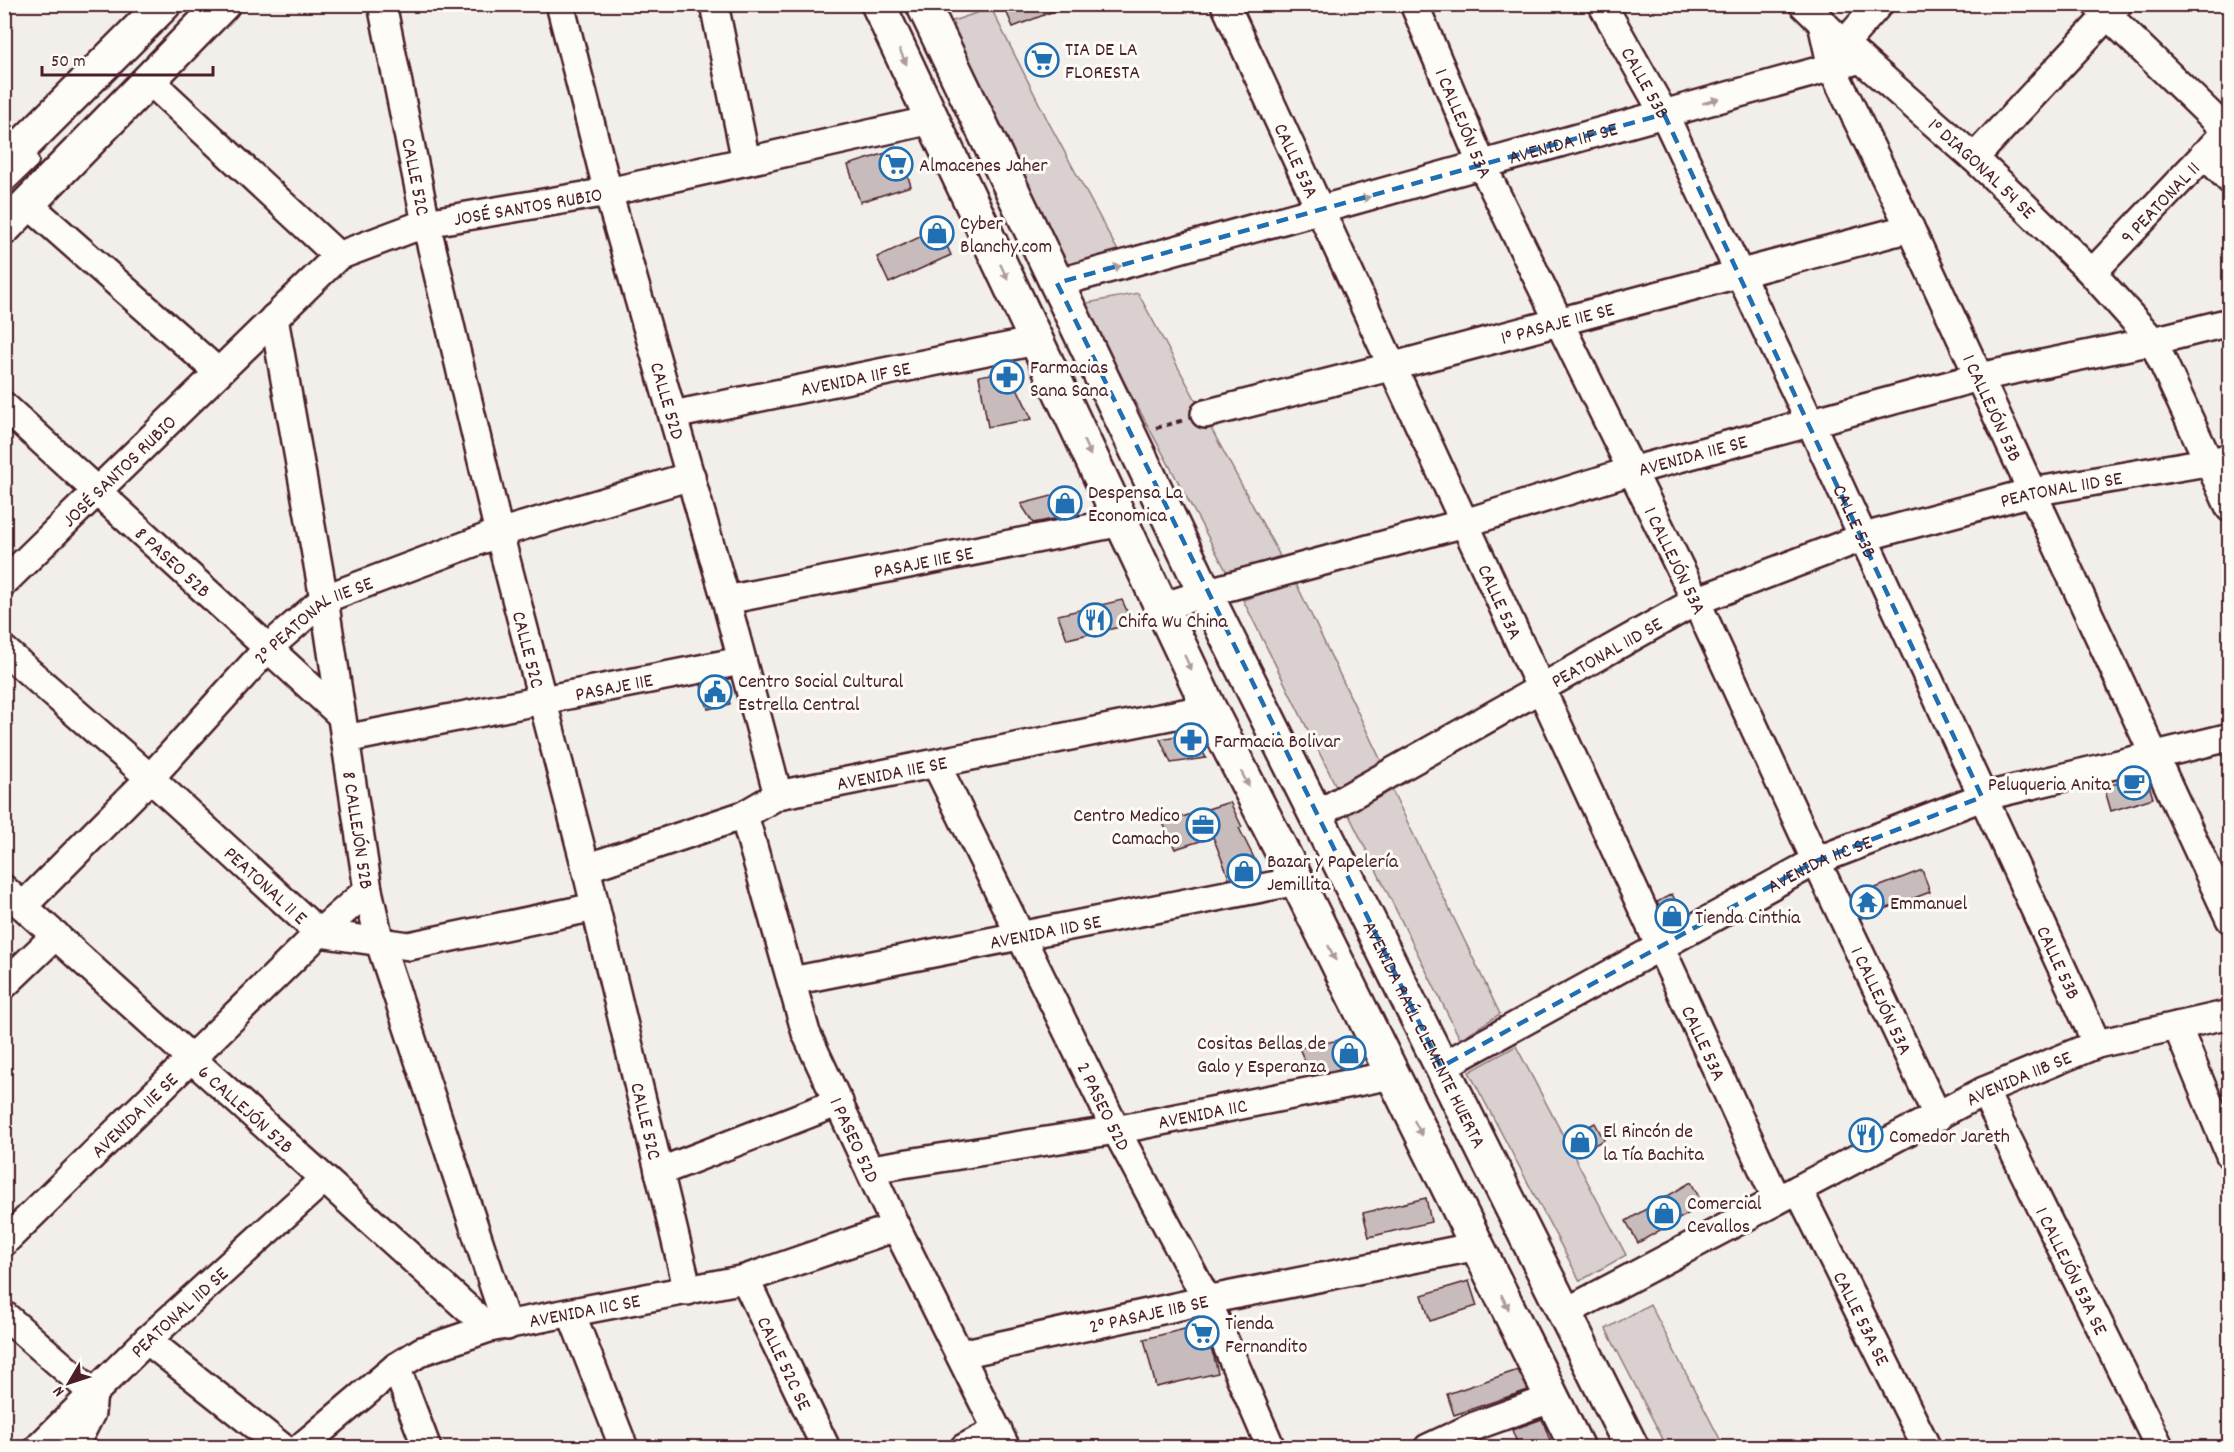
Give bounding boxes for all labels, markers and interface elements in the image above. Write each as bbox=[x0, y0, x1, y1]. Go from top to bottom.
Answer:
place label: TIA DE LA FLORESTA bbox=[1065, 37, 1140, 88]
scale bar bbox=[42, 39, 213, 77]
supermarket icon: TIA DE LA FLORESTA bbox=[1024, 42, 1060, 78]
street label: CALLE 53B bbox=[1612, 43, 1675, 125]
one-way arrow bbox=[898, 49, 907, 66]
text: 50 m bbox=[51, 50, 86, 75]
street label: 1 CALLEJÓN 53A bbox=[1426, 65, 1498, 184]
one-way arrow bbox=[1702, 96, 1720, 105]
street label: 1° DIAGONAL 54 SE bbox=[1920, 113, 2041, 227]
street label: AVENIDA 11F SE bbox=[1506, 116, 1621, 173]
street label: CALLE 53A bbox=[1265, 119, 1324, 204]
street label: CALLE 52C bbox=[392, 136, 435, 219]
supermarket icon: Almacenes Jaher bbox=[878, 146, 914, 182]
place label: Almacenes Jaher bbox=[919, 153, 1048, 181]
street label: 9 PEATONAL 11 bbox=[2115, 156, 2208, 252]
street label: JOSÉ SANTOS RUBIO bbox=[452, 182, 605, 235]
one-way arrow bbox=[1353, 194, 1371, 203]
place label: Cyber Blanchy.com bbox=[960, 211, 1052, 262]
shop icon: Cyber Blanchy.com bbox=[919, 215, 955, 251]
one-way arrow bbox=[999, 263, 1008, 280]
one-way arrow bbox=[1104, 263, 1122, 272]
street label: 1° PASAJE 11E SE bbox=[1498, 297, 1618, 354]
street label: 1 CALLEJÓN 53B bbox=[1953, 351, 2027, 467]
place label: Farmacias Sana Sana bbox=[1030, 355, 1109, 406]
street label: AVENIDA 11F SE bbox=[798, 356, 913, 406]
street label: CALLE 52D bbox=[641, 359, 690, 443]
pharmacy icon: Farmacias Sana Sana bbox=[989, 359, 1025, 395]
street label: JOSÉ SANTOS RUBIO bbox=[57, 410, 184, 535]
street label: AVENIDA 11E SE bbox=[1635, 429, 1751, 485]
one-way arrow bbox=[1082, 440, 1091, 457]
street label: PEATONAL 11D SE bbox=[1998, 466, 2125, 517]
place label: Despensa La Economica bbox=[1088, 480, 1183, 531]
street label: CALLE 53B bbox=[1824, 481, 1882, 564]
shop icon: Despensa La Economica bbox=[1047, 485, 1083, 521]
street label: 1 CALLEJÓN 53A bbox=[1635, 503, 1711, 620]
street label: 8 PASEO 52B bbox=[127, 522, 216, 606]
street label: PASAJE 11E SE bbox=[871, 541, 976, 588]
street label: CALLE 53A bbox=[1469, 561, 1528, 645]
street label: 2° PEATONAL 11E SE bbox=[248, 571, 378, 672]
restaurant icon: Chifa Wu China bbox=[1077, 602, 1113, 638]
street label: CALLE 52C bbox=[503, 608, 550, 692]
place label: Chifa Wu China bbox=[1118, 609, 1228, 637]
street label: PEATONAL 11D SE bbox=[1547, 612, 1668, 697]
one-way arrow bbox=[1183, 654, 1192, 671]
street label: PASAJE 11E bbox=[573, 668, 656, 710]
place label: Centro Social Cultural Estrella Central bbox=[738, 669, 903, 720]
public building icon: Centro Social Cultural Estrella Central bbox=[697, 674, 733, 710]
pharmacy icon: Farmacia Bolivar bbox=[1173, 722, 1209, 758]
place label: Farmacia Bolivar bbox=[1214, 729, 1341, 757]
street label: AVENIDA 11E SE bbox=[835, 750, 950, 800]
cafe icon: Peluqueria Anita bbox=[2116, 765, 2152, 801]
street label: 8 CALLEJÓN 52B bbox=[333, 769, 379, 891]
one-way arrow bbox=[1240, 770, 1250, 787]
place label: Peluqueria Anita bbox=[1988, 772, 2112, 800]
place label: Centro Medico Camacho bbox=[1073, 803, 1180, 854]
office icon: Centro Medico Camacho bbox=[1185, 807, 1221, 843]
street label: AVENIDA 11C SE bbox=[1763, 830, 1877, 902]
street label: PEATONAL 11 E bbox=[216, 841, 312, 933]
place label: Bazar y Papelería Jemillita bbox=[1267, 849, 1399, 900]
shop icon: Bazar y Papelería Jemillita bbox=[1226, 853, 1262, 889]
temple icon: Emmanuel bbox=[1849, 884, 1885, 920]
place label: Emmanuel bbox=[1890, 891, 1968, 919]
shop icon: Tienda Cinthia bbox=[1654, 898, 1690, 934]
place label: Tienda Cinthia bbox=[1695, 905, 1801, 933]
street label: AVENIDA 11D SE bbox=[987, 909, 1104, 959]
street label: AVENIDA RAÚL CLEMENTE HUERTA bbox=[1354, 917, 1491, 1154]
street label: CALLE 53B bbox=[2027, 922, 2086, 1005]
street label: 1 CALLEJÓN 53A bbox=[1842, 943, 1917, 1060]
one-way arrow bbox=[1327, 945, 1337, 962]
street label: CALLE 53A bbox=[1672, 1002, 1731, 1086]
place label: Cositas Bellas de Galo y Esperanza bbox=[1197, 1031, 1327, 1082]
shop icon: Cositas Bellas de Galo y Esperanza bbox=[1331, 1035, 1367, 1071]
street label: AVENIDA 11B SE bbox=[1962, 1045, 2077, 1115]
street label: 2 PASEO 52D bbox=[1068, 1058, 1136, 1157]
street label: 6 CALLEJÓN 52B bbox=[190, 1060, 299, 1162]
street label: AVENIDA 11E SE bbox=[86, 1067, 186, 1166]
street label: CALLE 52C bbox=[621, 1080, 667, 1163]
street label: 1 PASEO 52D bbox=[821, 1093, 885, 1188]
street label: AVENIDA 11C bbox=[1156, 1093, 1250, 1138]
restaurant icon: Comedor Jareth bbox=[1848, 1117, 1884, 1153]
one-way arrow bbox=[1414, 1119, 1423, 1136]
place label: El Rincón de la Tía Bachita bbox=[1603, 1119, 1704, 1170]
shop icon: El Rincón de la Tía Bachita bbox=[1562, 1124, 1598, 1160]
place label: Comedor Jareth bbox=[1889, 1124, 2010, 1152]
place label: Comercial Cevallos bbox=[1687, 1191, 1762, 1242]
shop icon: Comercial Cevallos bbox=[1646, 1195, 1682, 1231]
street label: 1 CALLEJÓN 53A SE bbox=[2026, 1203, 2113, 1340]
street label: PEATONAL 11D SE bbox=[126, 1262, 236, 1366]
street label: CALLE 53A SE bbox=[1824, 1267, 1895, 1371]
street label: AVENIDA 11C SE bbox=[527, 1288, 643, 1337]
street label: 2° PASAJE 11B SE bbox=[1087, 1289, 1211, 1342]
one-way arrow bbox=[1500, 1294, 1510, 1311]
place label: Tienda Fernandito bbox=[1225, 1311, 1307, 1362]
street label: CALLE 52C SE bbox=[748, 1312, 817, 1416]
supermarket icon: Tienda Fernandito bbox=[1184, 1315, 1220, 1351]
north arrow bbox=[39, 1353, 99, 1413]
text: N bbox=[48, 1380, 71, 1401]

